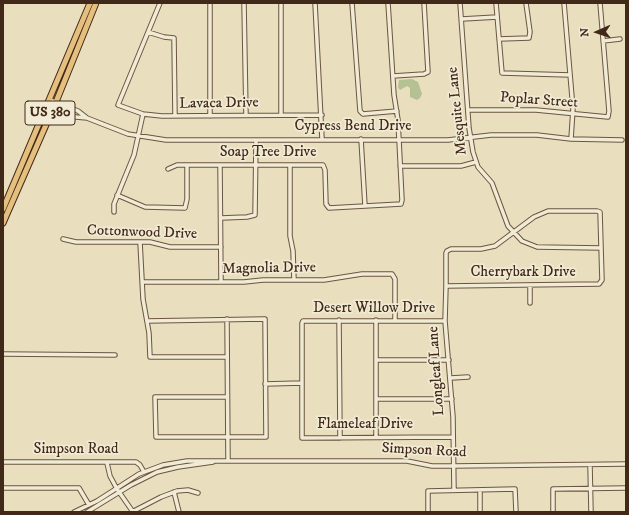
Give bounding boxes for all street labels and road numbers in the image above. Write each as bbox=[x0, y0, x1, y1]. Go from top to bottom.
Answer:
street label: Mesquite Lane bbox=[444, 66, 472, 156]
street label: Poplar Street bbox=[499, 89, 579, 113]
street label: Lavaca Drive bbox=[179, 94, 259, 114]
road number: US 380 bbox=[25, 101, 75, 125]
street label: Cypress Bend Drive bbox=[294, 118, 412, 136]
street label: Soap Tree Drive bbox=[220, 144, 316, 162]
street label: Cottonwood Drive bbox=[87, 222, 197, 244]
street label: Magnolia Drive bbox=[222, 259, 316, 279]
street label: Cherrybark Drive bbox=[470, 264, 576, 282]
street label: Desert Willow Drive bbox=[313, 300, 435, 318]
street label: Longleaf Lane bbox=[425, 326, 449, 416]
street label: Flameleaf Drive bbox=[317, 416, 413, 434]
street label: Simpson Road bbox=[381, 440, 467, 462]
street label: Simpson Road bbox=[34, 441, 118, 459]

